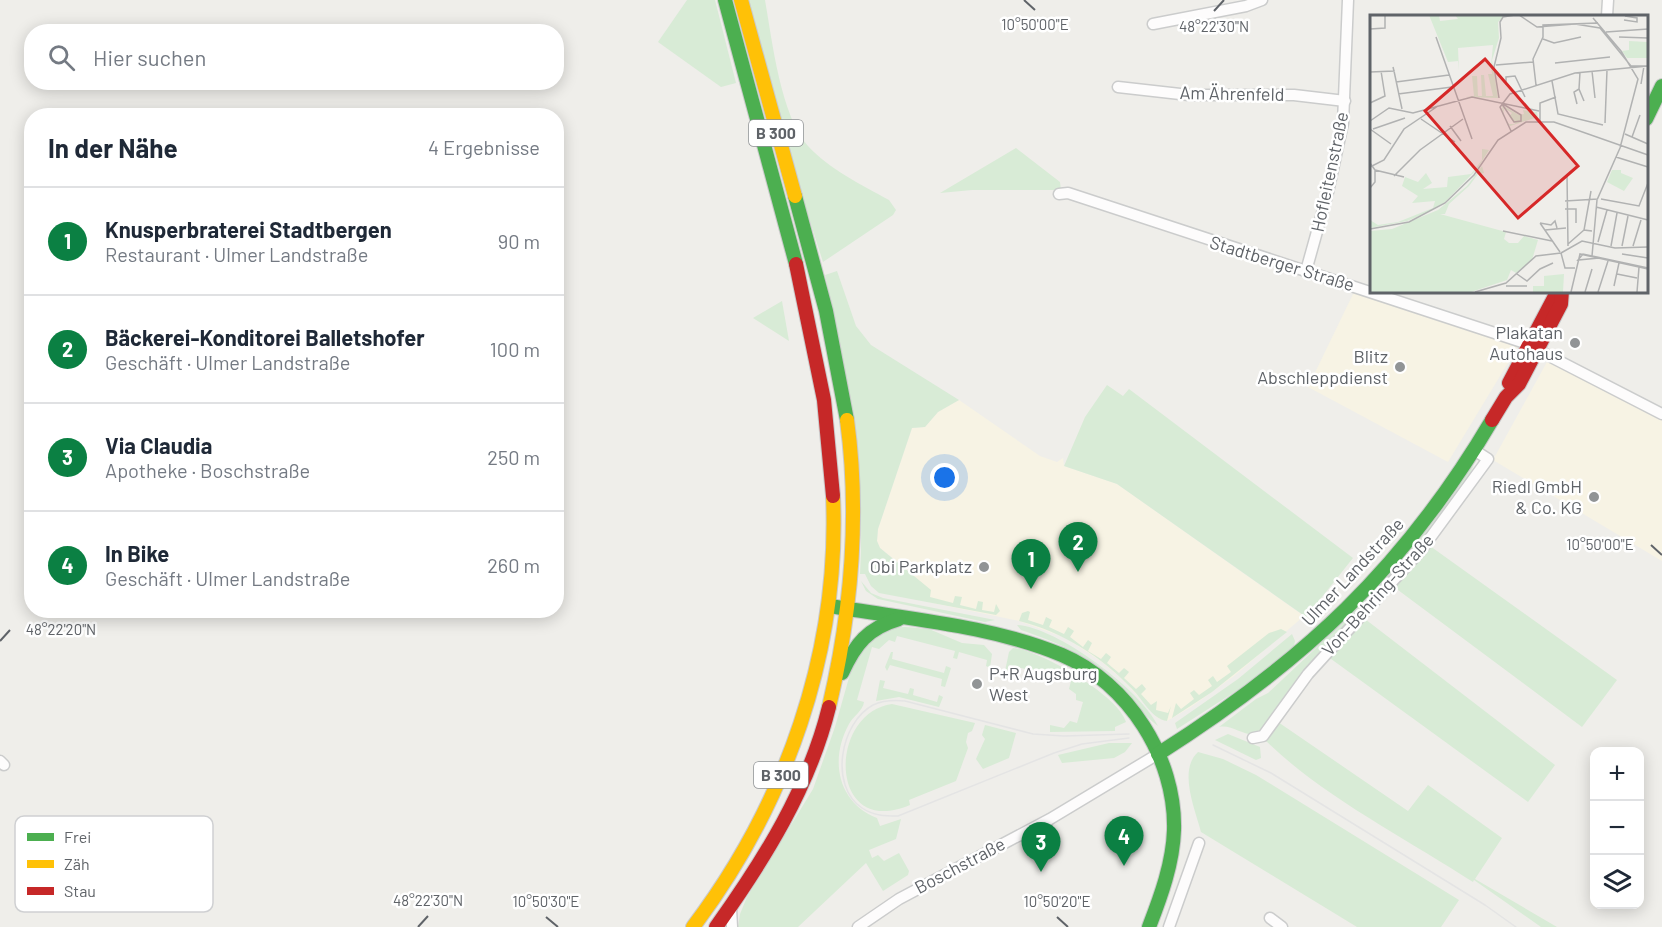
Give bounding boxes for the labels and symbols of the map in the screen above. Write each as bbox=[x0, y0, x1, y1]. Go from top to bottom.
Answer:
text: 10°50'00"E bbox=[1001, 15, 1069, 33]
inset map bbox=[1370, 15, 1647, 292]
text: 48°22'30"N bbox=[1179, 17, 1249, 35]
street label: Am Ährenfeld bbox=[1179, 81, 1285, 105]
street label: Hofleitenstraße bbox=[1306, 110, 1353, 234]
road number: B 300 bbox=[749, 120, 803, 146]
street label: Stadtberger Straße bbox=[1207, 231, 1357, 296]
place label: Plakatan Autohaus bbox=[1489, 321, 1563, 364]
marker: Plakatan Autohaus bbox=[1568, 336, 1582, 350]
place label: Blitz Abschleppdienst bbox=[1257, 345, 1388, 388]
marker: Blitz Abschleppdienst bbox=[1393, 360, 1407, 374]
your location bbox=[930, 463, 959, 492]
place label: Riedl GmbH & Co. KG bbox=[1492, 475, 1582, 518]
marker: Riedl GmbH & Co. KG bbox=[1587, 490, 1601, 504]
street label: Ulmer Landstraße bbox=[1297, 513, 1408, 630]
pin: 2 bbox=[1058, 522, 1098, 572]
street label: Von-Behring-Straße bbox=[1317, 529, 1438, 660]
text: 10°50'00"E bbox=[1566, 535, 1634, 553]
pin: 1 bbox=[1012, 540, 1050, 589]
place label: Obi Parkplatz bbox=[870, 555, 972, 577]
marker: Obi Parkplatz bbox=[977, 560, 991, 574]
text: 48°22'20"N bbox=[26, 620, 96, 638]
place label: P+R Augsburg West bbox=[989, 662, 1097, 705]
marker: P+R Augsburg West bbox=[970, 677, 984, 691]
road number: B 300 bbox=[754, 762, 808, 788]
legend bbox=[15, 816, 213, 912]
pin: 4 bbox=[1104, 816, 1144, 866]
pin: 3 bbox=[1022, 822, 1060, 872]
text: Frei bbox=[64, 827, 91, 846]
street label: Boschstraße bbox=[911, 832, 1009, 898]
text: Zäh bbox=[64, 854, 90, 873]
text: Stau bbox=[64, 881, 96, 900]
text: 48°22'30"N bbox=[393, 891, 463, 909]
text: 10°50'30"E bbox=[513, 892, 579, 910]
text: 10°50'20"E bbox=[1023, 892, 1091, 910]

